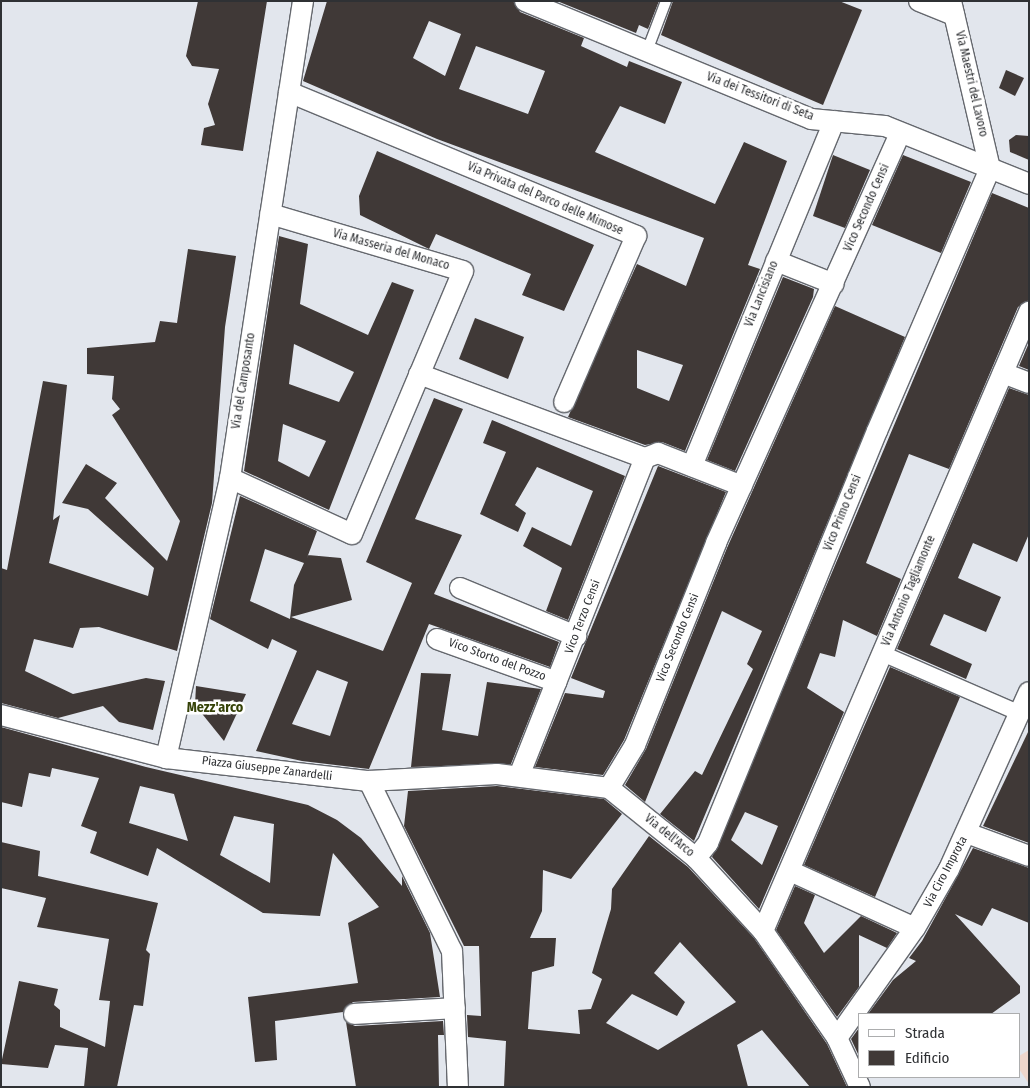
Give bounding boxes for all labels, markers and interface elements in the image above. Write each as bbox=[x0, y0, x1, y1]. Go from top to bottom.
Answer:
street label: Via Maestri del Lavoro bbox=[952, 30, 990, 138]
street label: Via dei Tessitori di Seta bbox=[704, 70, 816, 124]
street label: Via Privata del Parco delle Mimose bbox=[465, 160, 625, 238]
street label: Vico Secondo Censi bbox=[841, 162, 893, 254]
street label: Via Masseria del Monaco bbox=[331, 226, 451, 274]
street label: Via Lancisiano bbox=[742, 259, 782, 329]
street label: Via del Camposanto bbox=[229, 332, 259, 430]
street label: Vico Primo Censi bbox=[821, 473, 865, 553]
street label: Via Antonio Tagliamonte bbox=[879, 533, 939, 649]
street label: Vico Terzo Censi bbox=[562, 578, 604, 656]
street label: Vico Secondo Censi bbox=[654, 592, 702, 684]
street label: Vico Storto del Pozzo bbox=[446, 636, 548, 684]
district label: Mezz'arco bbox=[187, 700, 243, 716]
street label: Piazza Giuseppe Zanardelli bbox=[201, 754, 333, 784]
street label: Via dell'Arco bbox=[641, 812, 697, 860]
street label: Via Ciro Improta bbox=[921, 834, 971, 910]
legend bbox=[858, 1013, 1020, 1078]
text: Strada bbox=[905, 1024, 945, 1042]
text: Edificio bbox=[905, 1049, 950, 1067]

